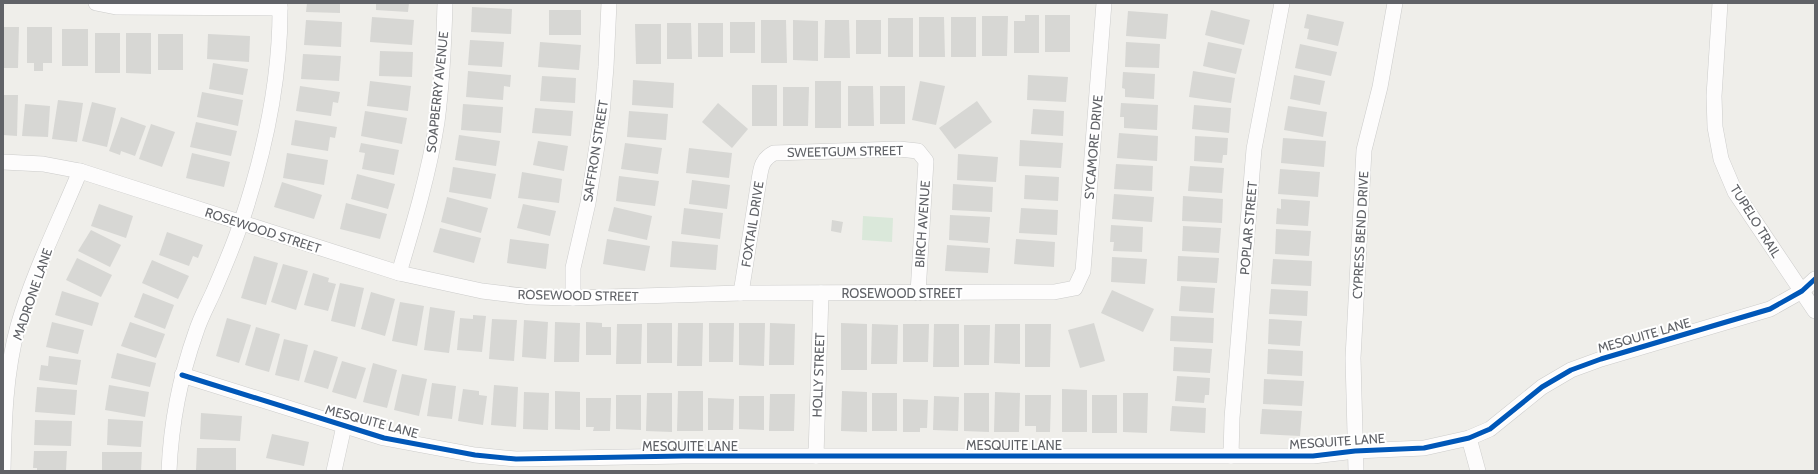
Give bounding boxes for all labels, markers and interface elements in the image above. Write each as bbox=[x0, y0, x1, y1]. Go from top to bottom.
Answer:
street label: SOAPBERRY AVENUE bbox=[423, 31, 451, 153]
street label: SYCAMORE DRIVE bbox=[1080, 94, 1106, 200]
street label: SAFFRON STREET bbox=[579, 99, 611, 203]
street label: SWEETGUM STREET bbox=[787, 142, 903, 160]
street label: CYPRESS BEND DRIVE bbox=[1349, 171, 1371, 299]
street label: FOXTAIL DRIVE bbox=[737, 180, 767, 268]
street label: BIRCH AVENUE bbox=[911, 180, 933, 268]
street label: POPLAR STREET bbox=[1236, 180, 1260, 275]
street label: TUPELO TRAIL bbox=[1727, 182, 1785, 261]
street label: ROSEWOOD STREET bbox=[203, 204, 323, 256]
street label: MADRONE LANE bbox=[9, 246, 55, 342]
street label: ROSEWOOD STREET bbox=[842, 285, 963, 301]
street label: ROSEWOOD STREET bbox=[517, 286, 639, 304]
street label: MESQUITE LANE bbox=[1596, 314, 1692, 356]
street label: HOLLY STREET bbox=[809, 332, 827, 418]
street label: MESQUITE LANE bbox=[324, 401, 420, 441]
street label: MESQUITE LANE bbox=[1289, 430, 1385, 452]
street label: MESQUITE LANE bbox=[966, 437, 1062, 453]
street label: MESQUITE LANE bbox=[642, 438, 738, 454]

